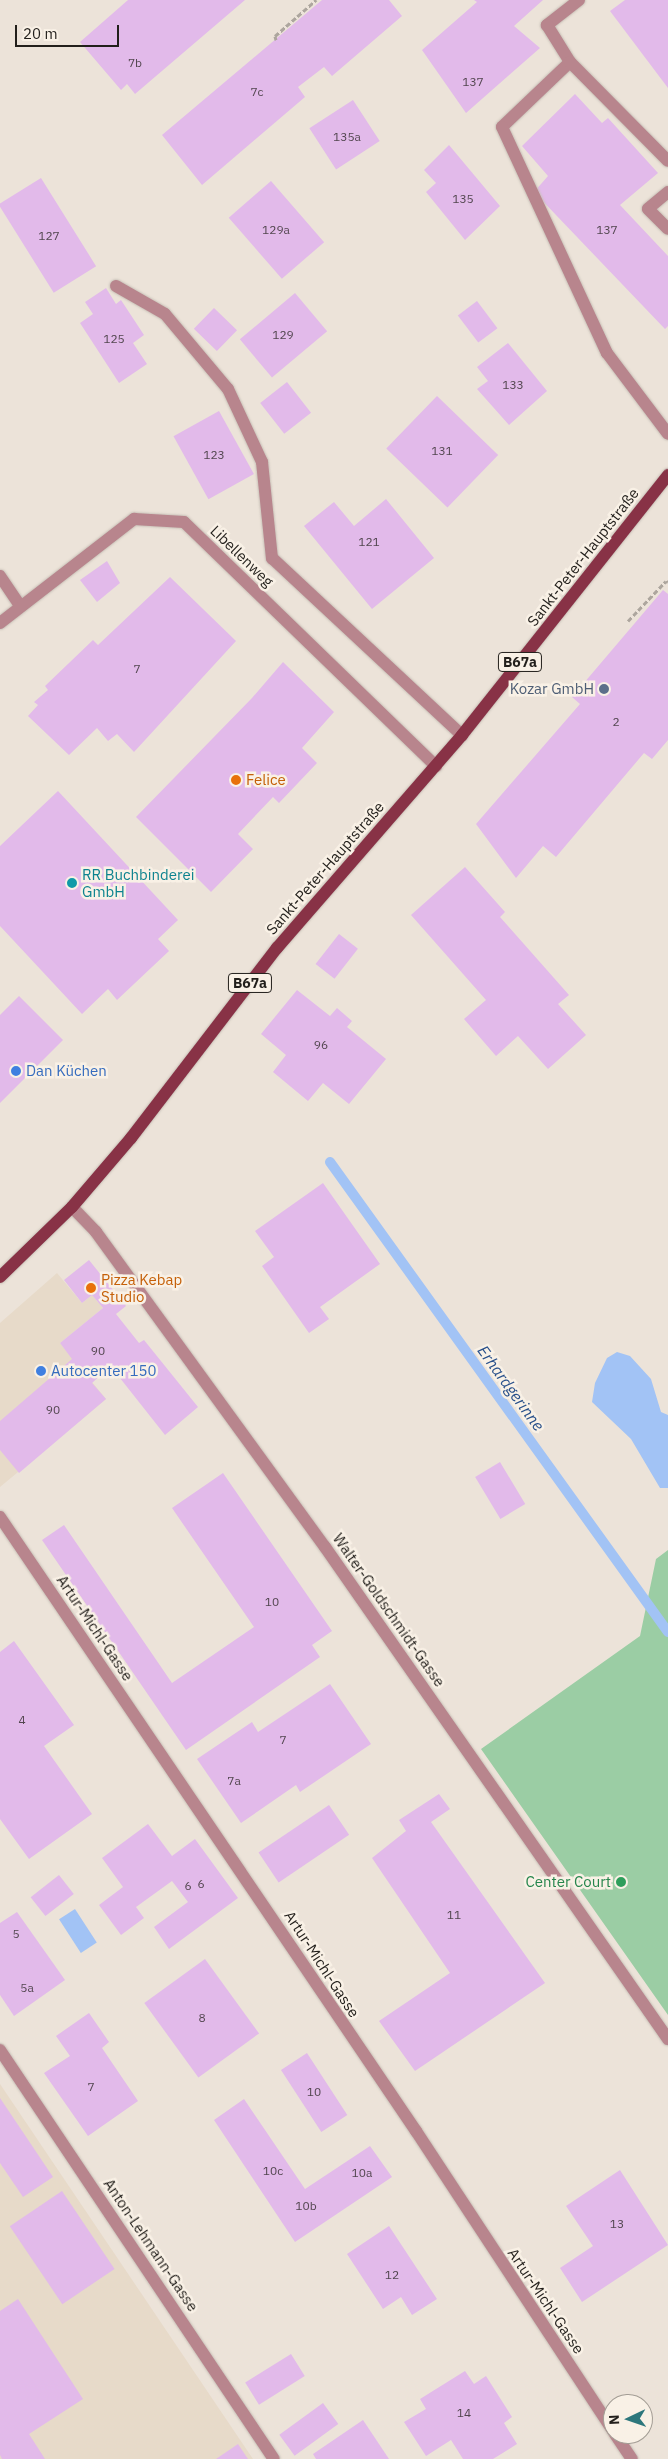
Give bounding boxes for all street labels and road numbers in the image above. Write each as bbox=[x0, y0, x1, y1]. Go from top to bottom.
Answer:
street label: Sankt-Peter-Hauptstraße bbox=[523, 484, 643, 630]
street label: Libellenweg bbox=[207, 522, 277, 590]
road number: B67a bbox=[498, 650, 542, 674]
street label: Sankt-Peter-Hauptstraße bbox=[262, 798, 388, 938]
road number: B67a bbox=[228, 971, 272, 994]
street label: Walter-Goldschmidt-Gasse bbox=[329, 1530, 449, 1690]
street label: Artur-Michl-Gasse bbox=[53, 1572, 137, 1684]
street label: Artur-Michl-Gasse bbox=[281, 1907, 363, 2021]
street label: Anton-Lehmann-Gasse bbox=[100, 2175, 202, 2315]
street label: Artur-Michl-Gasse bbox=[504, 2245, 588, 2357]

